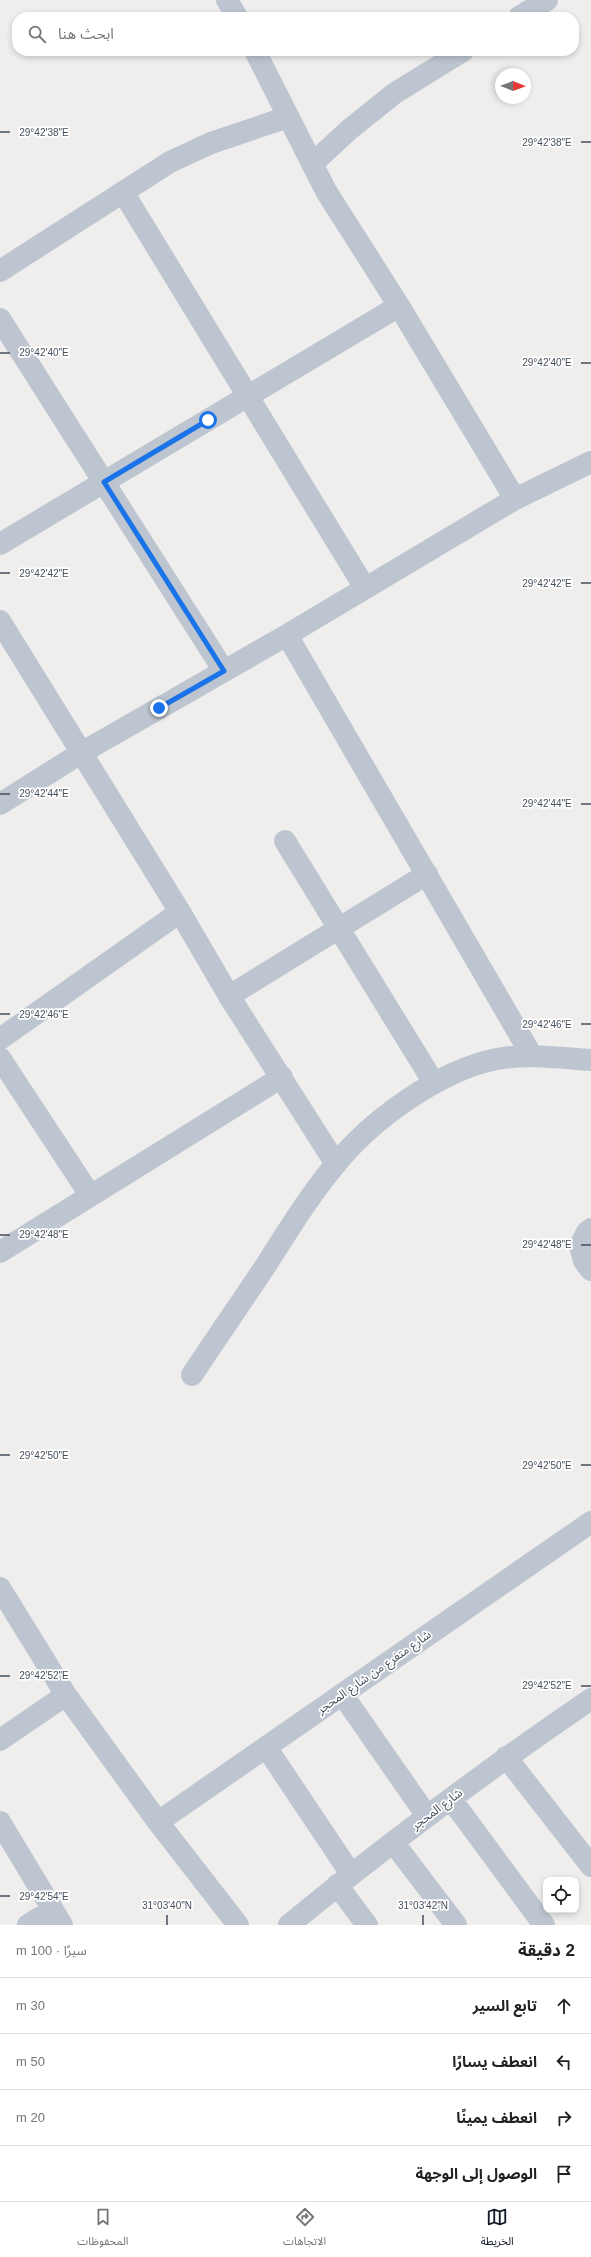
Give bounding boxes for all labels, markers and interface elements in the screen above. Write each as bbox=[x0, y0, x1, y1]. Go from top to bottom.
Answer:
search box bbox=[12, 12, 579, 56]
icon: search bbox=[26, 23, 48, 45]
text: ابحث هنا bbox=[58, 25, 114, 42]
north arrow bbox=[495, 68, 531, 104]
text: 29°42'38"E bbox=[19, 127, 69, 138]
text: 29°42'38"E bbox=[522, 137, 572, 148]
text: 29°42'40"E bbox=[19, 347, 69, 358]
text: 29°42'40"E bbox=[522, 357, 572, 368]
route start bbox=[199, 411, 217, 429]
text: 29°42'42"E bbox=[19, 568, 69, 579]
text: 29°42'42"E bbox=[522, 578, 572, 589]
route end bbox=[150, 699, 168, 717]
text: 29°42'44"E bbox=[19, 788, 69, 799]
text: 29°42'44"E bbox=[522, 798, 572, 809]
text: 29°42'46"E bbox=[19, 1009, 69, 1020]
text: 29°42'46"E bbox=[522, 1019, 572, 1030]
text: 29°42'48"E bbox=[19, 1229, 69, 1240]
text: 29°42'48"E bbox=[522, 1239, 572, 1250]
text: 29°42'50"E bbox=[19, 1450, 69, 1461]
text: 29°42'50"E bbox=[522, 1460, 572, 1471]
street label: شارع متفرع من شارع المحجر bbox=[314, 1627, 435, 1719]
text: 29°42'52"E bbox=[19, 1670, 69, 1681]
text: 29°42'52"E bbox=[522, 1680, 572, 1691]
street label: شارع المحجر bbox=[408, 1785, 466, 1835]
map controls bbox=[543, 1877, 579, 1913]
button: locate bbox=[543, 1877, 579, 1913]
text: 29°42'54"E bbox=[19, 1891, 69, 1902]
text: 31°03'40"N bbox=[142, 1900, 192, 1911]
text: 31°03'42"N bbox=[398, 1900, 448, 1911]
text: 2 دقيقة bbox=[518, 1941, 575, 1960]
text: سيرًا · 100 m bbox=[16, 1943, 87, 1958]
icon: ahead bbox=[553, 1995, 575, 2017]
text: تابع السير bbox=[473, 1997, 537, 2014]
text: 30 m bbox=[16, 1998, 45, 2013]
icon: left bbox=[553, 2051, 575, 2073]
text: انعطف يسارًا bbox=[452, 2053, 537, 2070]
text: 50 m bbox=[16, 2054, 45, 2069]
icon: right bbox=[553, 2107, 575, 2129]
text: انعطف يمينًا bbox=[456, 2109, 537, 2126]
text: 20 m bbox=[16, 2110, 45, 2125]
icon: arrive bbox=[553, 2163, 575, 2185]
text: الوصول إلى الوجهة bbox=[415, 2165, 537, 2182]
tab: المحفوظات bbox=[77, 2206, 128, 2253]
tab: الاتجاهات bbox=[283, 2206, 326, 2253]
tab: الخريطة bbox=[481, 2206, 514, 2253]

